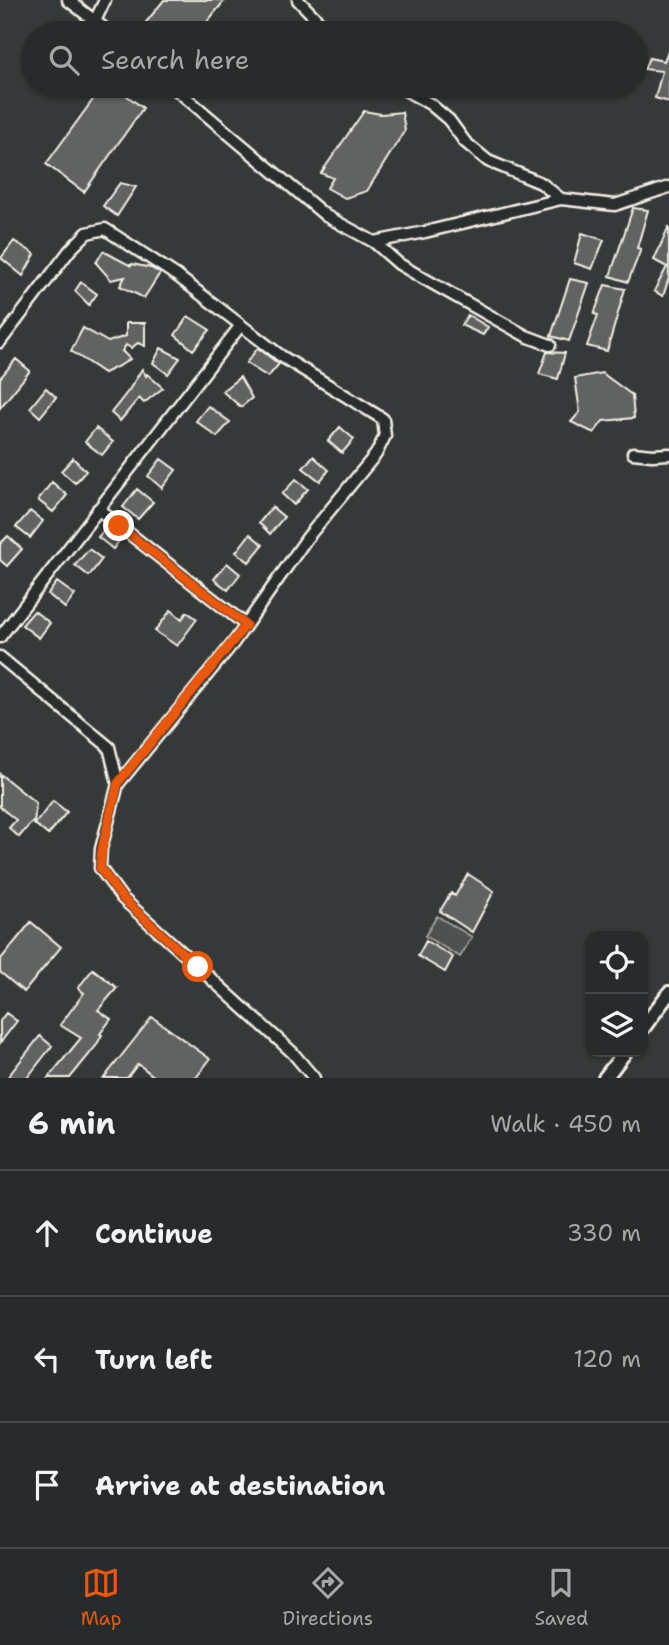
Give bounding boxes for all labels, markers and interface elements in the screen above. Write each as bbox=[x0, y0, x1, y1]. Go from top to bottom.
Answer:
search box bbox=[21, 21, 648, 98]
icon: search bbox=[45, 41, 83, 79]
text: Search here bbox=[101, 42, 250, 77]
route end bbox=[103, 510, 134, 541]
map controls bbox=[585, 931, 648, 1057]
button: locate bbox=[585, 931, 648, 994]
route start bbox=[182, 951, 213, 982]
button: layers bbox=[585, 994, 648, 1057]
text: 6 min bbox=[28, 1103, 115, 1144]
text: Walk · 450 m bbox=[490, 1109, 641, 1139]
icon: ahead bbox=[28, 1214, 66, 1252]
text: Continue bbox=[95, 1216, 213, 1251]
text: 330 m bbox=[567, 1218, 641, 1248]
icon: left bbox=[28, 1340, 66, 1378]
text: Turn left bbox=[95, 1342, 212, 1377]
text: 120 m bbox=[573, 1344, 641, 1374]
icon: arrive bbox=[28, 1466, 66, 1504]
text: Arrive at destination bbox=[95, 1468, 385, 1503]
tab: Map bbox=[81, 1564, 121, 1631]
tab: Directions bbox=[283, 1564, 373, 1631]
tab: Saved bbox=[534, 1564, 588, 1631]

